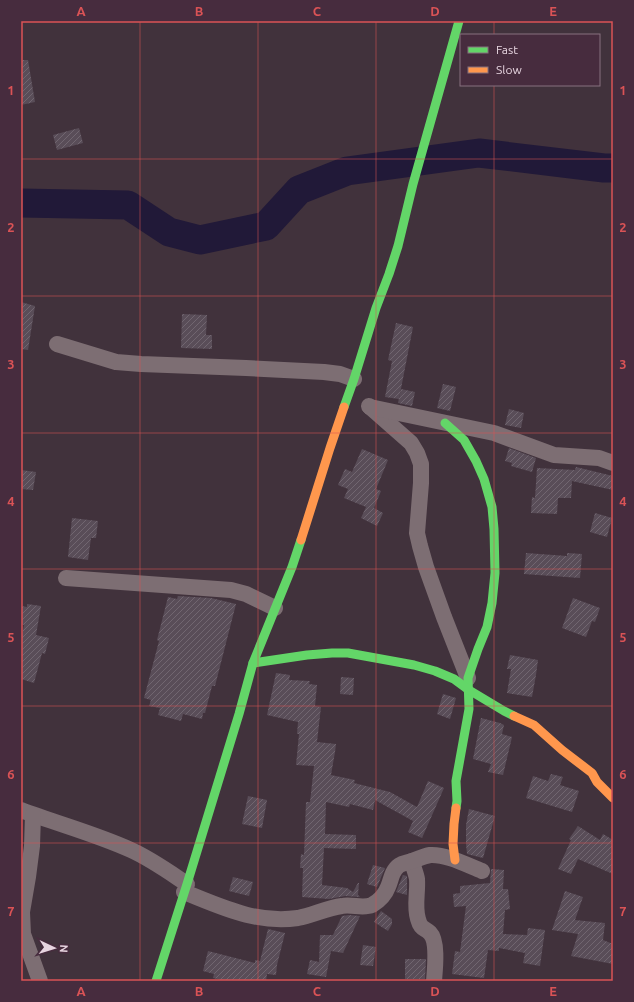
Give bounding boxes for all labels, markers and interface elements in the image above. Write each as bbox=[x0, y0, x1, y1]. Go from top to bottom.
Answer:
text: A bbox=[76, 4, 86, 18]
text: B bbox=[195, 4, 204, 18]
text: C bbox=[313, 4, 322, 18]
text: D bbox=[430, 4, 440, 18]
text: E bbox=[549, 4, 557, 18]
legend bbox=[460, 34, 600, 86]
text: Fast bbox=[496, 43, 518, 56]
text: Slow bbox=[496, 63, 522, 76]
text: 1 bbox=[7, 83, 15, 97]
text: 1 bbox=[619, 83, 627, 97]
text: 2 bbox=[7, 220, 15, 234]
text: 2 bbox=[619, 220, 627, 234]
text: 3 bbox=[7, 357, 15, 371]
text: 3 bbox=[619, 357, 627, 371]
text: 4 bbox=[7, 494, 15, 508]
text: 4 bbox=[619, 494, 627, 508]
text: 5 bbox=[7, 630, 15, 644]
text: 5 bbox=[619, 630, 627, 644]
text: 6 bbox=[7, 767, 15, 781]
text: 6 bbox=[619, 767, 627, 781]
text: 7 bbox=[7, 904, 15, 918]
text: 7 bbox=[619, 904, 627, 918]
north arrow bbox=[34, 928, 74, 968]
text: N bbox=[58, 944, 70, 953]
text: A bbox=[76, 984, 86, 998]
text: B bbox=[195, 984, 204, 998]
text: C bbox=[313, 984, 322, 998]
text: D bbox=[430, 984, 440, 998]
text: E bbox=[549, 984, 557, 998]

